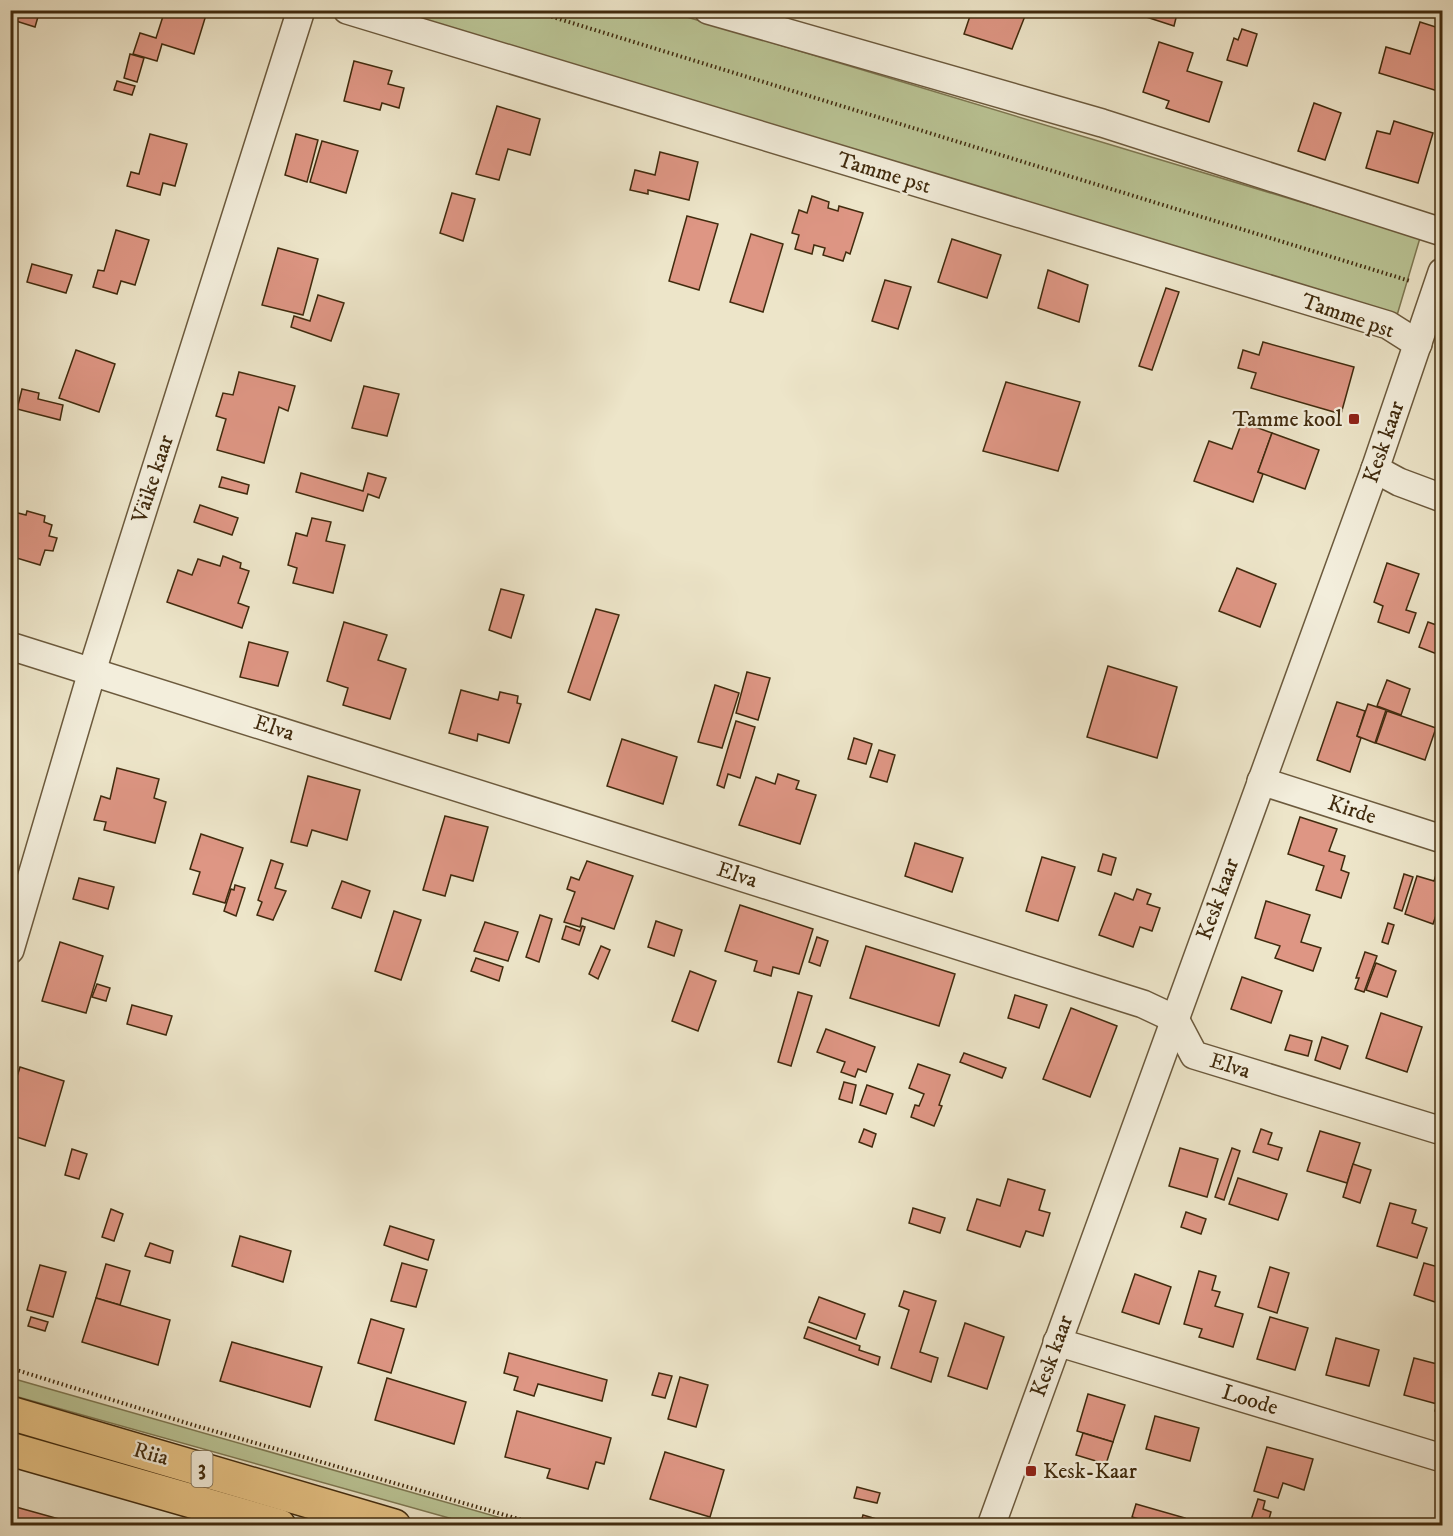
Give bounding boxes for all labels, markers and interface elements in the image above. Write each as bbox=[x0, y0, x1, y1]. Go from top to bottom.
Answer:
street label: Tamme pst bbox=[834, 146, 934, 200]
street label: Tamme pst bbox=[1298, 288, 1398, 344]
street label: Kesk kaar bbox=[1357, 397, 1411, 487]
place label: Tamme kool bbox=[1233, 406, 1342, 433]
marker: Tamme kool bbox=[1347, 412, 1361, 426]
street label: Väike kaar bbox=[126, 431, 180, 527]
street label: Elva bbox=[250, 709, 298, 747]
street label: Kirde bbox=[1324, 790, 1380, 830]
street label: Kesk kaar bbox=[1191, 854, 1246, 944]
street label: Elva bbox=[713, 856, 761, 894]
street label: Elva bbox=[1206, 1047, 1254, 1085]
street label: Kesk kaar bbox=[1025, 1311, 1080, 1401]
street label: Loode bbox=[1219, 1379, 1281, 1421]
street label: Riia bbox=[130, 1436, 172, 1472]
road number: 3 bbox=[192, 1451, 212, 1487]
place label: Kesk-Kaar bbox=[1043, 1458, 1138, 1485]
marker: Kesk-Kaar bbox=[1024, 1464, 1038, 1478]

